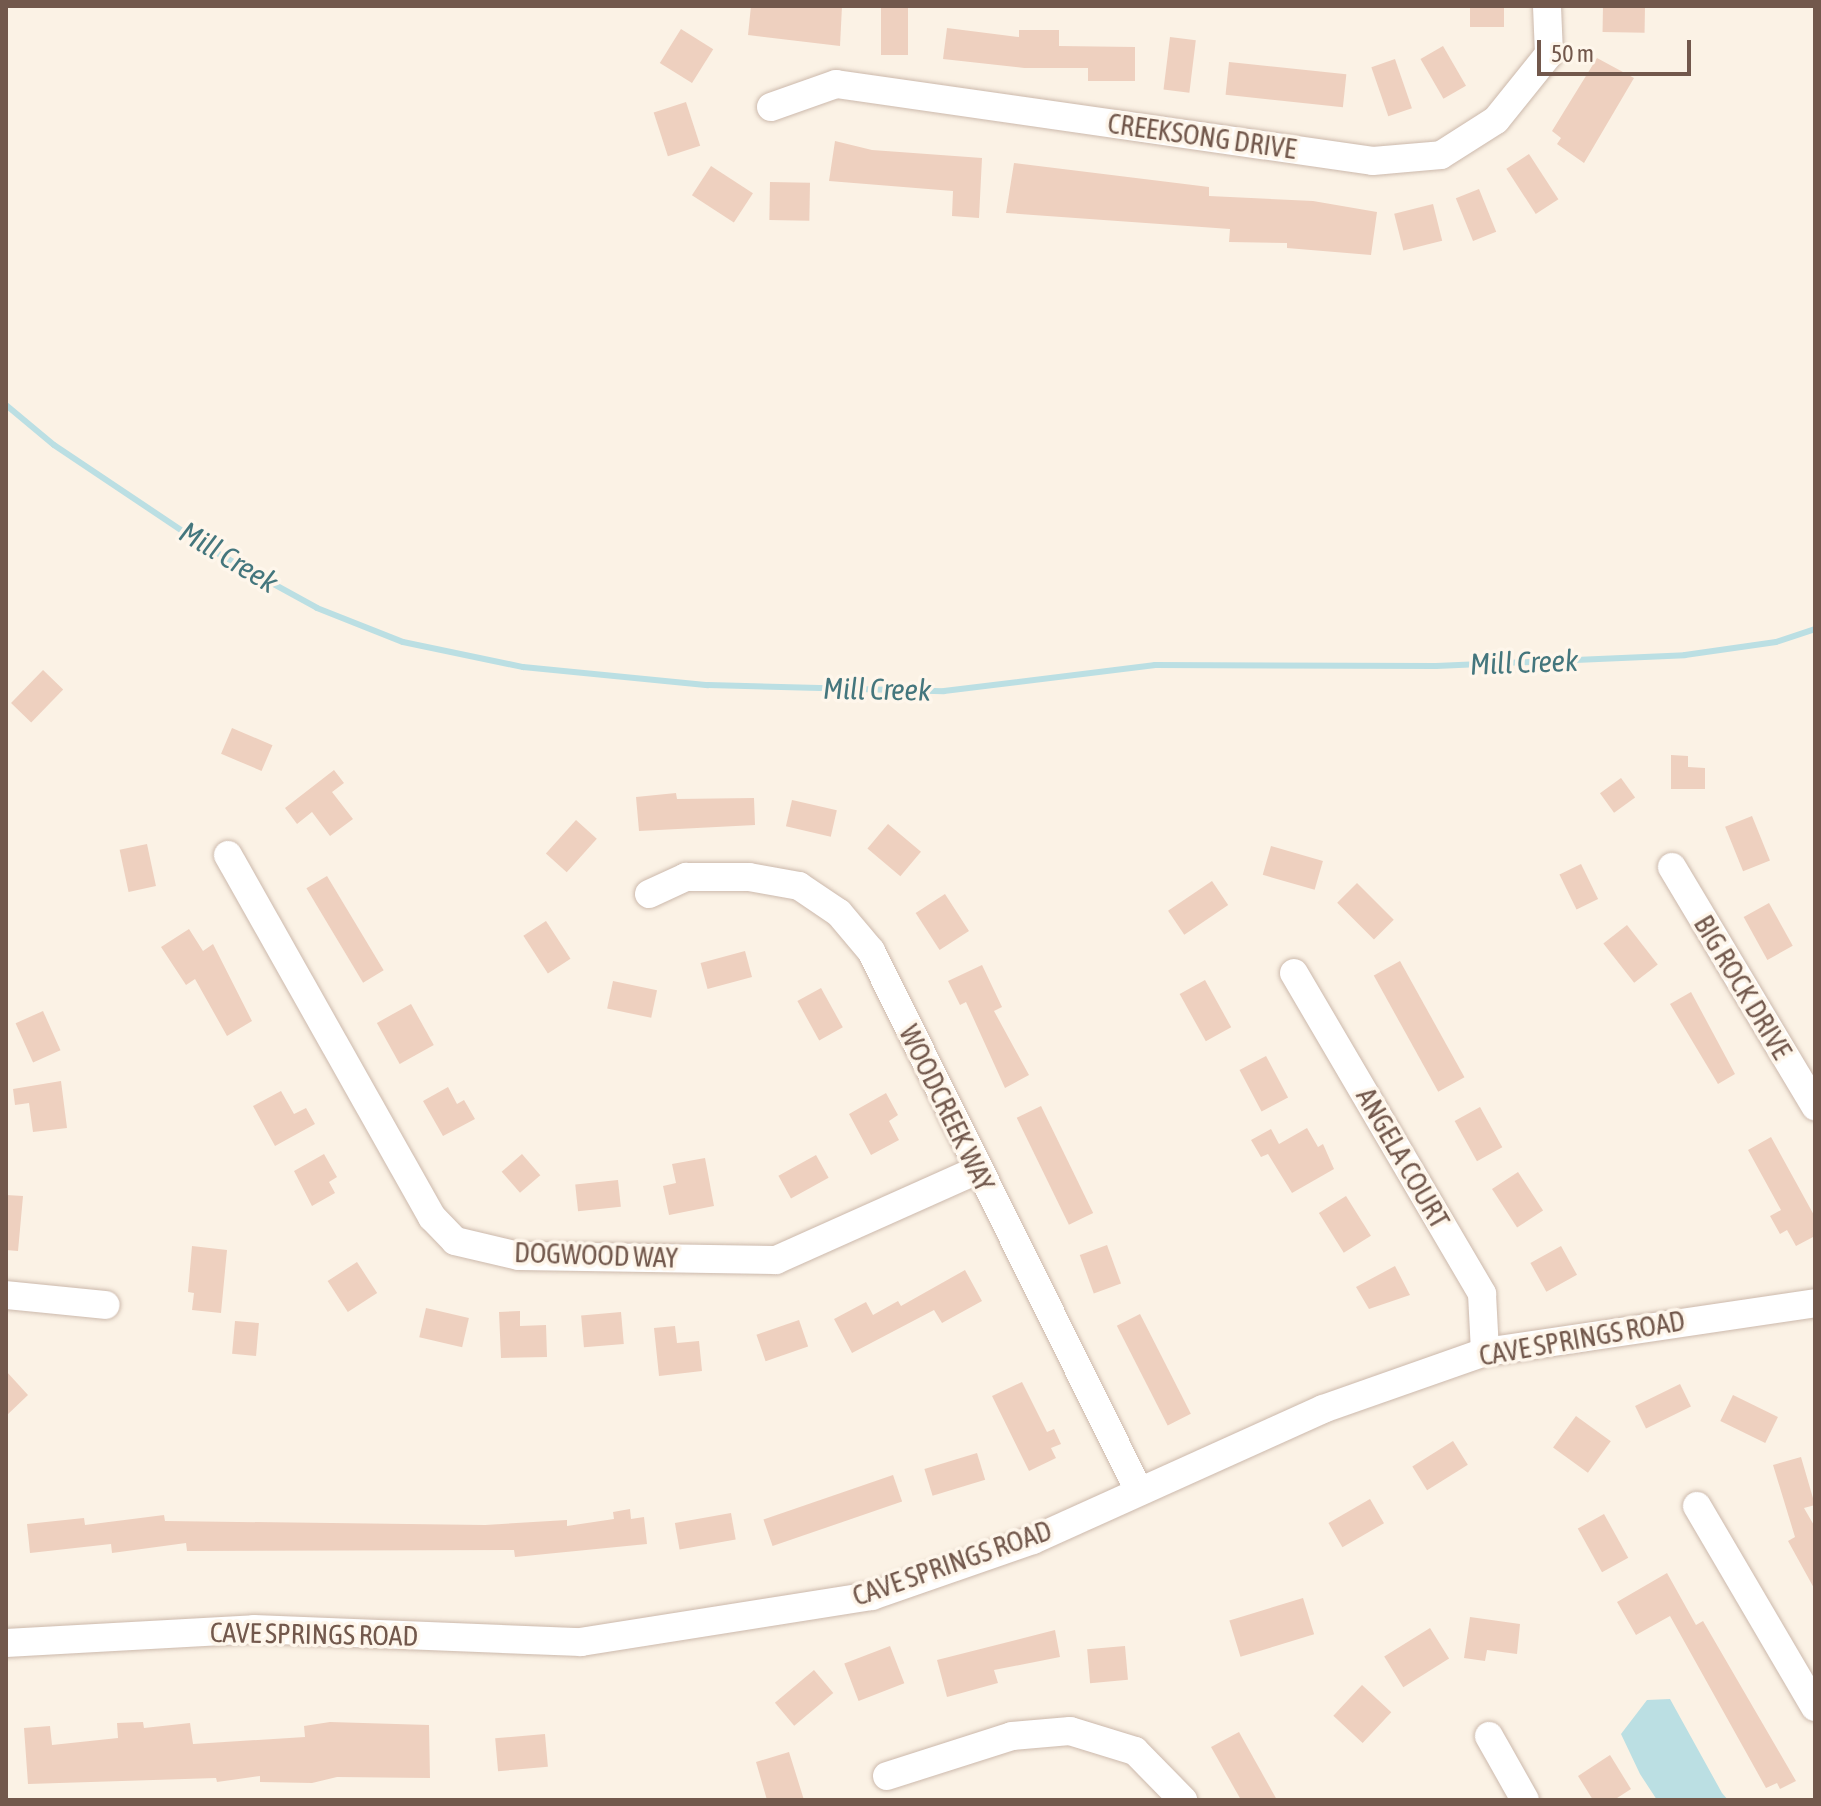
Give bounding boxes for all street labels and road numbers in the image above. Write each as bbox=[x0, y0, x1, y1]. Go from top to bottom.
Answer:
street label: CREEKSONG DRIVE bbox=[1106, 106, 1298, 166]
street label: BIG ROCK DRIVE bbox=[1687, 909, 1799, 1065]
street label: WOODCREEK WAY bbox=[892, 1019, 1002, 1197]
street label: ANGELA COURT bbox=[1349, 1082, 1457, 1234]
street label: DOGWOOD WAY bbox=[514, 1235, 678, 1275]
street label: CAVE SPRINGS ROAD bbox=[1477, 1303, 1687, 1373]
street label: CAVE SPRINGS ROAD bbox=[848, 1513, 1056, 1613]
street label: CAVE SPRINGS ROAD bbox=[210, 1615, 418, 1653]

